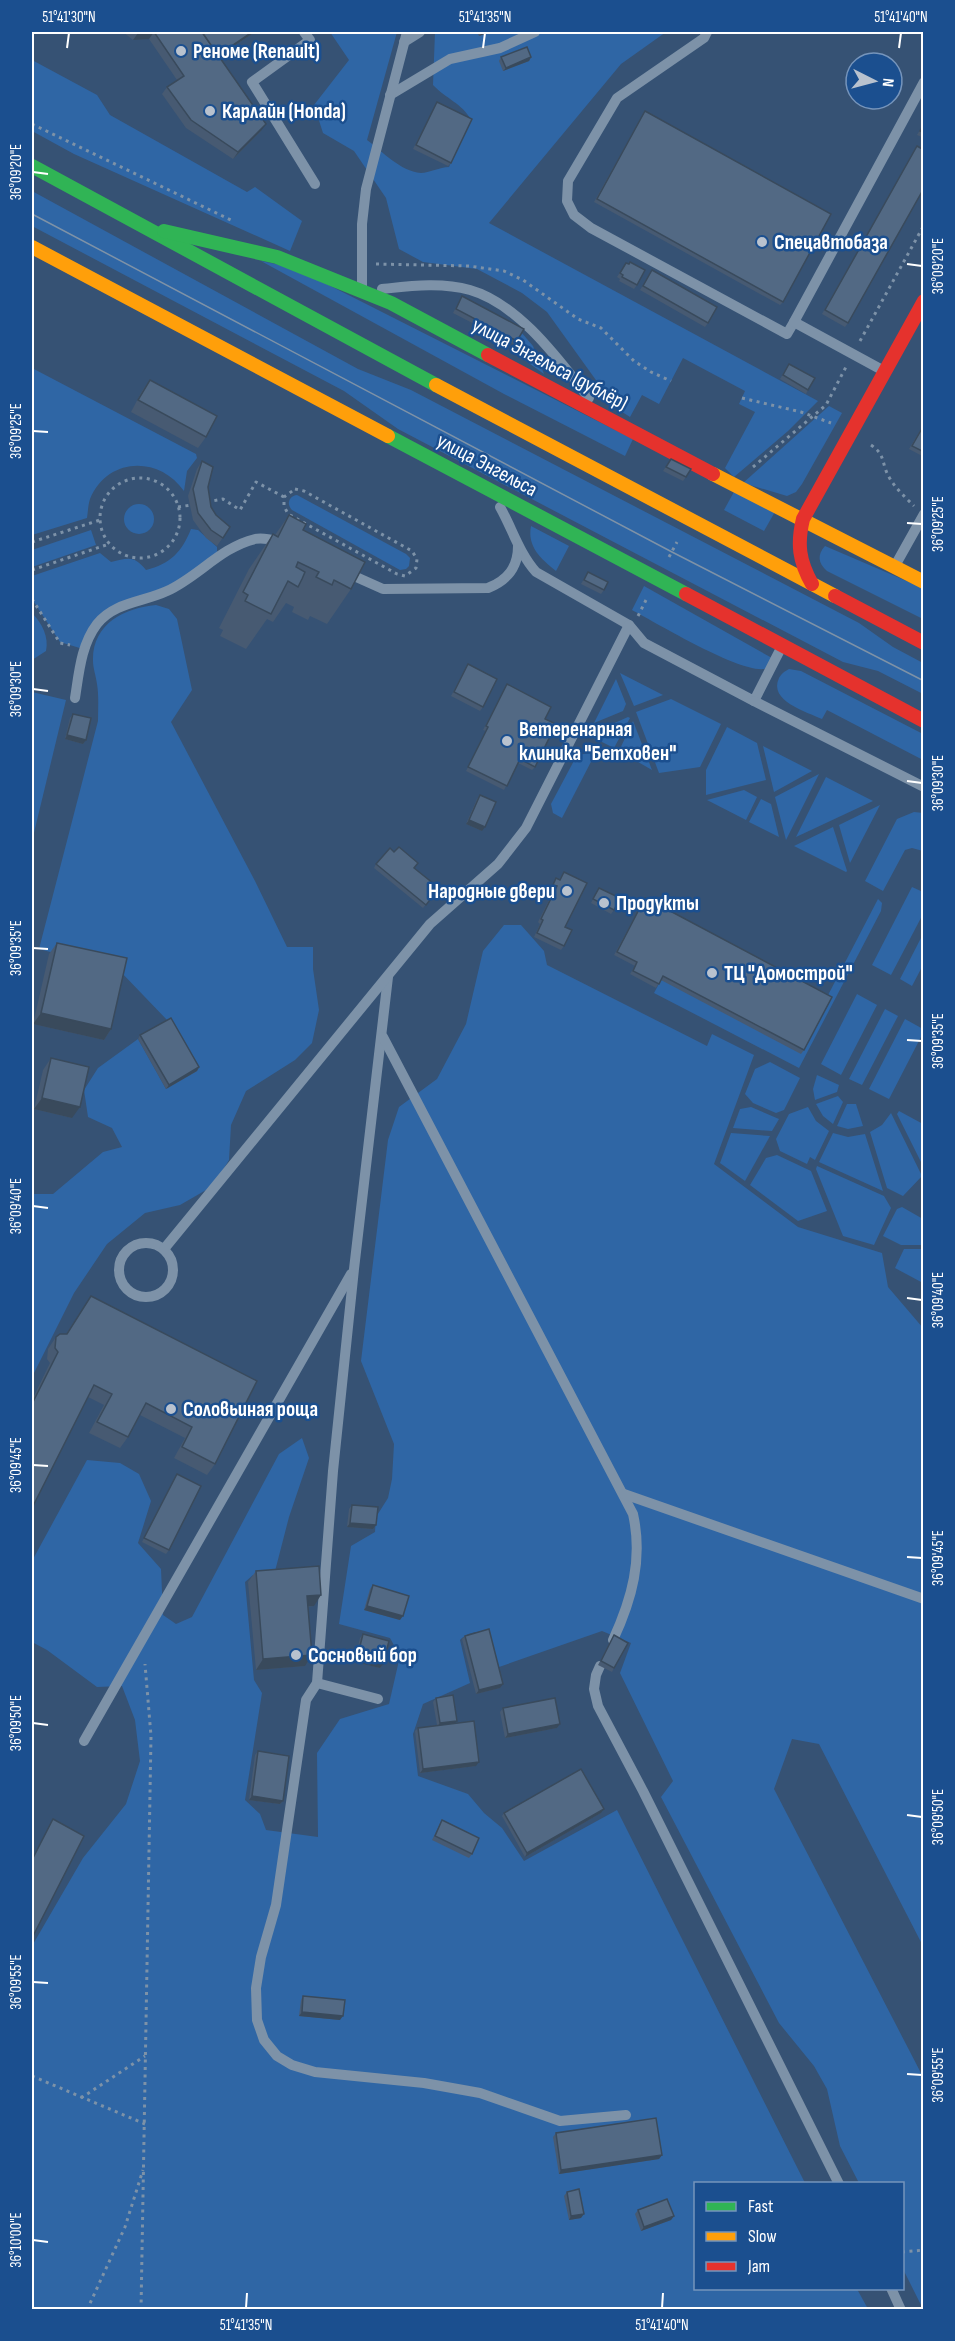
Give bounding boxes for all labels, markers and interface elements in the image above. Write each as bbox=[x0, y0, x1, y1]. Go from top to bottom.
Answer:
text: 51°41'30"N bbox=[42, 8, 96, 27]
text: 51°41'35"N bbox=[459, 8, 511, 27]
text: 51°41'40"N bbox=[874, 8, 928, 27]
place label: Реноме (Renault) bbox=[193, 39, 320, 64]
marker: Реноме (Renault) bbox=[174, 44, 188, 58]
north arrow bbox=[844, 51, 904, 111]
text: N bbox=[878, 77, 897, 88]
place label: Карлайн (Honda) bbox=[222, 99, 346, 124]
marker: Карлайн (Honda) bbox=[203, 104, 217, 118]
text: 36°09'20"E bbox=[7, 144, 26, 200]
place label: Спецавтобаза bbox=[774, 230, 888, 255]
marker: Спецавтобаза bbox=[755, 235, 769, 249]
text: 36°09'20"E bbox=[929, 238, 948, 294]
street label: улица Энгельса (дублёр) bbox=[468, 312, 632, 416]
text: 36°09'25"E bbox=[7, 403, 26, 459]
street label: улица Энгельса bbox=[432, 428, 542, 502]
text: 36°09'25"E bbox=[929, 496, 948, 552]
text: 36°09'30"E bbox=[7, 661, 26, 717]
place label: Ветеренарная клиника "Бетховен" bbox=[519, 717, 676, 766]
marker: Ветеренарная клиника "Бетховен" bbox=[500, 734, 514, 748]
text: 36°09'30"E bbox=[929, 755, 948, 811]
place label: Народные двери bbox=[428, 879, 555, 904]
marker: Народные двери bbox=[560, 884, 574, 898]
place label: Продукты bbox=[616, 891, 699, 916]
marker: Продукты bbox=[597, 896, 611, 910]
text: 36°09'35"E bbox=[7, 920, 26, 976]
place label: ТЦ "Домострой" bbox=[724, 961, 853, 986]
marker: ТЦ "Домострой" bbox=[705, 966, 719, 980]
text: 36°09'35"E bbox=[929, 1013, 948, 1069]
text: 36°09'40"E bbox=[7, 1178, 26, 1234]
text: 36°09'40"E bbox=[929, 1272, 948, 1328]
place label: Соловьиная роща bbox=[183, 1397, 318, 1422]
marker: Соловьиная роща bbox=[164, 1402, 178, 1416]
text: 36°09'45"E bbox=[7, 1437, 26, 1493]
text: 36°09'45"E bbox=[929, 1530, 948, 1586]
place label: Сосновый бор bbox=[308, 1643, 417, 1668]
marker: Сосновый бор bbox=[289, 1648, 303, 1662]
text: 36°09'50"E bbox=[7, 1695, 26, 1751]
text: 36°09'50"E bbox=[929, 1789, 948, 1845]
text: 36°09'55"E bbox=[7, 1954, 26, 2010]
text: 36°09'55"E bbox=[929, 2047, 948, 2103]
legend bbox=[694, 2182, 904, 2290]
text: Fast bbox=[748, 2196, 774, 2217]
text: 36°10'00"E bbox=[7, 2212, 26, 2268]
text: Slow bbox=[748, 2226, 777, 2247]
text: Jam bbox=[747, 2256, 770, 2277]
text: 51°41'35"N bbox=[220, 2316, 272, 2335]
text: 51°41'40"N bbox=[635, 2316, 689, 2335]

